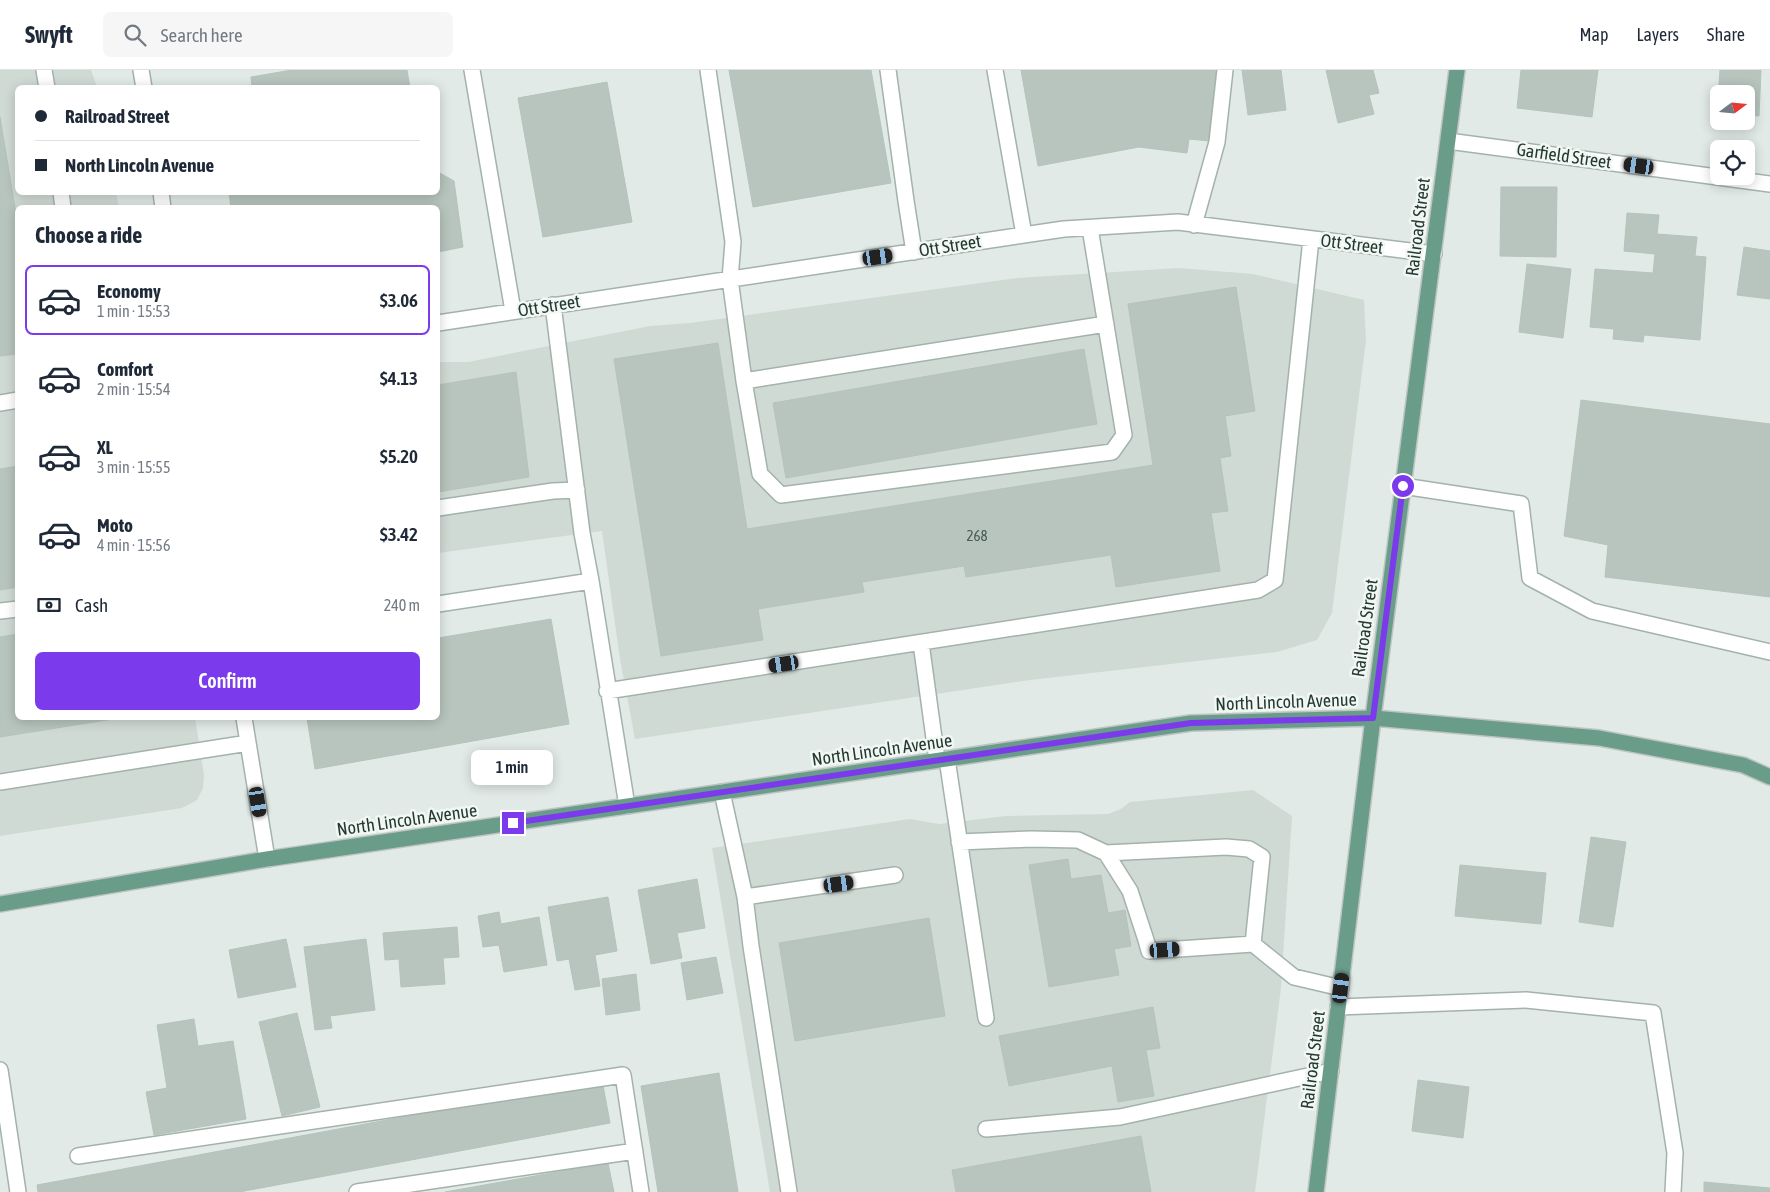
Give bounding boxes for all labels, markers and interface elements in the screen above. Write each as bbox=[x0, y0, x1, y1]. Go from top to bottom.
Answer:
search box bbox=[103, 12, 453, 57]
text: Swyft bbox=[25, 21, 73, 48]
icon: search bbox=[121, 21, 149, 49]
text: Search here bbox=[161, 24, 243, 46]
text: Map bbox=[1579, 24, 1608, 45]
text: Layers bbox=[1636, 24, 1679, 45]
text: Share bbox=[1707, 24, 1745, 45]
north arrow bbox=[1710, 85, 1755, 130]
map controls bbox=[1710, 85, 1755, 185]
text: Railroad Street bbox=[65, 105, 169, 127]
street label: Garfield Street bbox=[1515, 138, 1613, 173]
button: locate bbox=[1710, 140, 1755, 185]
text: North Lincoln Avenue bbox=[65, 154, 214, 176]
car bbox=[1623, 156, 1654, 176]
street label: Railroad Street bbox=[1401, 177, 1434, 277]
text: Choose a ride bbox=[35, 222, 142, 248]
street label: Ott Street bbox=[1320, 229, 1385, 258]
street label: Ott Street bbox=[917, 230, 983, 261]
car bbox=[862, 247, 893, 267]
icon: car bbox=[37, 278, 82, 323]
text: Economy bbox=[97, 280, 161, 302]
text: $3.06 bbox=[380, 289, 418, 311]
street label: Ott Street bbox=[516, 290, 582, 321]
text: 1 min · 15:53 bbox=[97, 302, 170, 320]
icon: car bbox=[37, 356, 82, 401]
text: Comfort bbox=[97, 358, 153, 380]
text: $4.13 bbox=[380, 367, 418, 389]
text: 2 min · 15:54 bbox=[97, 380, 170, 398]
icon: car bbox=[37, 434, 82, 479]
text: XL bbox=[97, 436, 113, 458]
text: $5.20 bbox=[380, 445, 418, 467]
text: 3 min · 15:55 bbox=[97, 458, 170, 476]
route start bbox=[1392, 475, 1414, 497]
icon: car bbox=[37, 512, 82, 557]
text: Moto bbox=[97, 514, 133, 536]
text: $3.42 bbox=[380, 523, 418, 545]
house number: 268 bbox=[966, 527, 988, 544]
text: 4 min · 15:56 bbox=[97, 536, 170, 554]
street label: Railroad Street bbox=[1347, 577, 1382, 678]
icon: cash bbox=[35, 591, 63, 619]
text: Cash bbox=[75, 594, 108, 616]
text: 240 m bbox=[384, 596, 420, 614]
button: Confirm bbox=[35, 652, 420, 710]
car bbox=[768, 654, 799, 674]
street label: North Lincoln Avenue bbox=[1215, 689, 1357, 714]
street label: North Lincoln Avenue bbox=[810, 729, 953, 770]
callout: 1 min bbox=[472, 750, 554, 786]
text: 1 min bbox=[496, 758, 528, 776]
car bbox=[248, 786, 267, 818]
street label: North Lincoln Avenue bbox=[335, 799, 478, 840]
route end bbox=[502, 812, 524, 834]
car bbox=[823, 874, 854, 894]
car bbox=[1149, 941, 1180, 959]
car bbox=[1331, 972, 1350, 1004]
street label: Railroad Street bbox=[1296, 1010, 1329, 1110]

